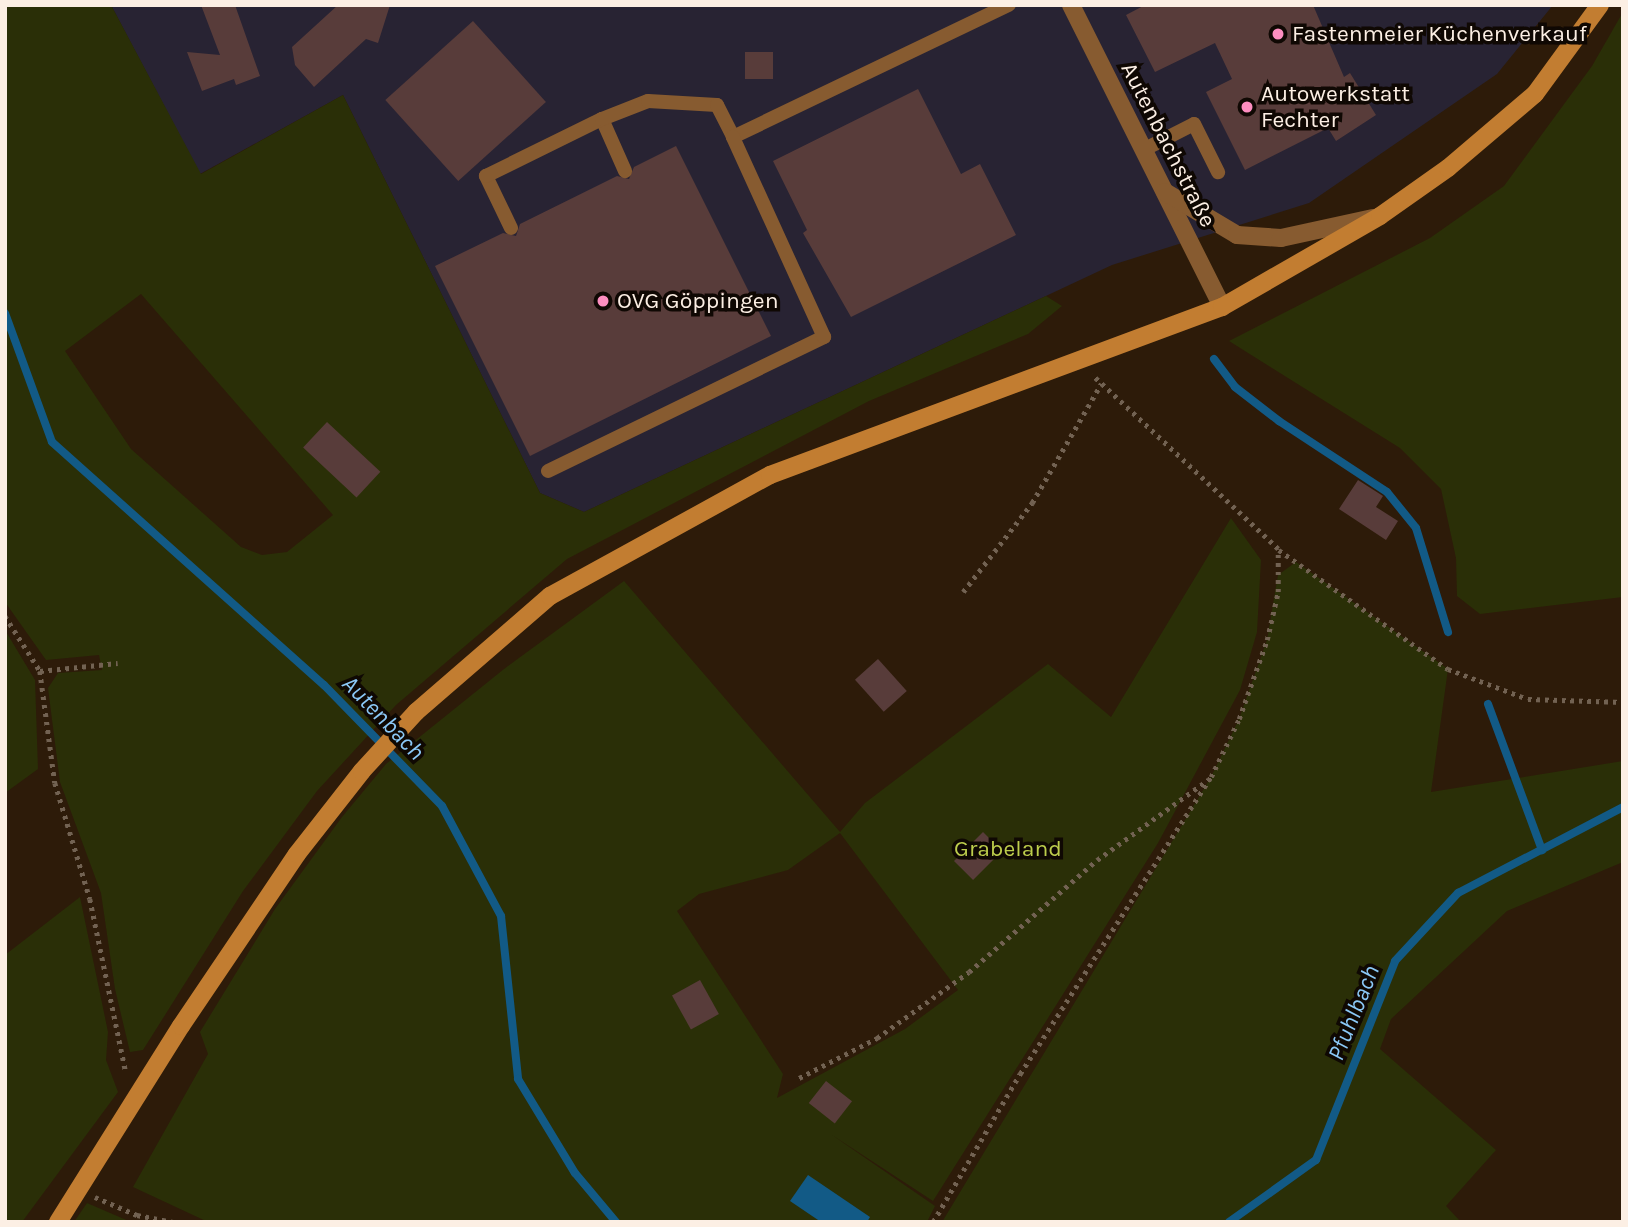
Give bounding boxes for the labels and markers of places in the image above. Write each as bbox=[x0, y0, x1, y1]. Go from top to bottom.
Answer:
place label: Fastenmeier Küchenverkauf bbox=[1292, 20, 1587, 48]
marker: Fastenmeier Küchenverkauf bbox=[1270, 26, 1286, 42]
place label: Autowerkstatt Fechter bbox=[1261, 80, 1410, 134]
marker: Autowerkstatt Fechter bbox=[1239, 99, 1255, 115]
place label: OVG Göppingen bbox=[617, 287, 779, 315]
marker: OVG Göppingen bbox=[595, 293, 611, 309]

